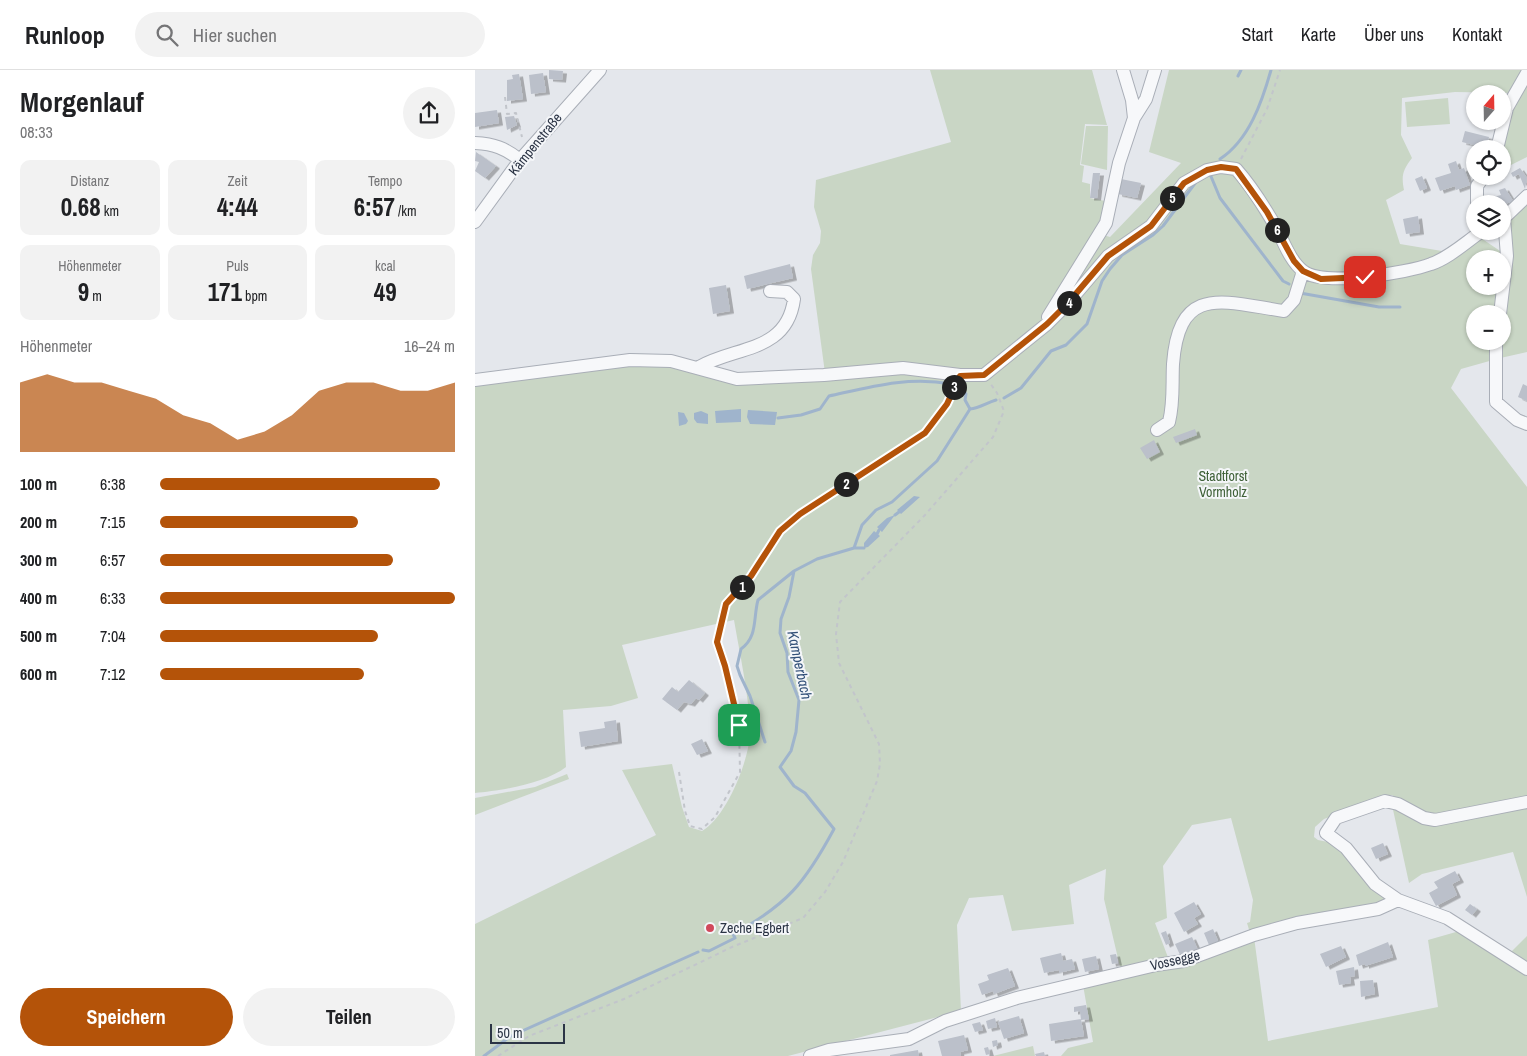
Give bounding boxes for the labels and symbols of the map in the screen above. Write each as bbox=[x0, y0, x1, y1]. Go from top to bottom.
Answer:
north arrow bbox=[1466, 85, 1511, 130]
street label: Kämpenstraße bbox=[504, 109, 566, 179]
pin: 5 bbox=[1159, 186, 1185, 210]
pin: 6 bbox=[1265, 218, 1289, 242]
pin bbox=[1344, 256, 1386, 298]
pin: 4 bbox=[1057, 290, 1081, 316]
pin: 3 bbox=[941, 374, 967, 400]
park label: Stadtforst Vormholz bbox=[1198, 467, 1248, 501]
pin: 2 bbox=[833, 472, 859, 496]
pin: 1 bbox=[729, 574, 755, 600]
water label: Kamperbach bbox=[782, 629, 818, 701]
pin bbox=[718, 704, 760, 746]
place label: Zeche Egbert bbox=[720, 919, 789, 937]
marker: Zeche Egbert bbox=[704, 922, 716, 934]
street label: Vossegge bbox=[1148, 946, 1202, 974]
scale bar bbox=[490, 1021, 565, 1044]

